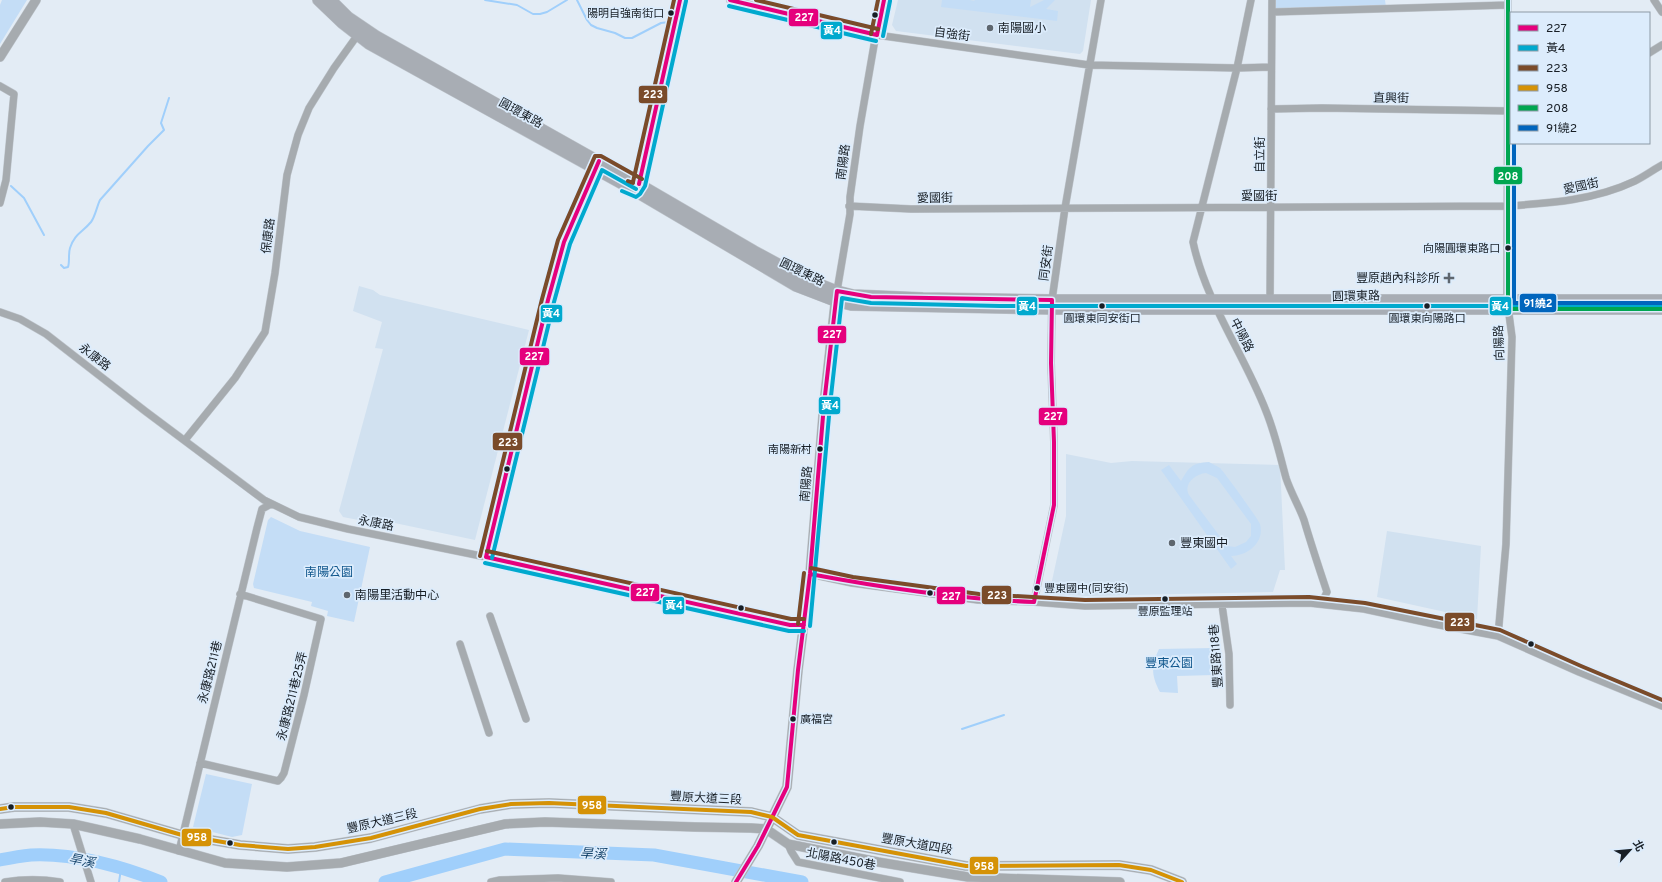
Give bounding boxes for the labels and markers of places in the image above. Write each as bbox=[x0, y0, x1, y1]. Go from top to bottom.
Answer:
place label: 陽明自強南街口 bbox=[587, 7, 664, 21]
marker: 陽明自強南街口 bbox=[666, 8, 676, 18]
unlabelled marker bbox=[870, 10, 880, 20]
place label: 南陽國小 bbox=[998, 21, 1046, 37]
marker: 南陽國小 bbox=[985, 23, 995, 33]
place label: 向陽圓環東路口 bbox=[1423, 242, 1500, 256]
marker: 向陽圓環東路口 bbox=[1503, 243, 1513, 253]
place label: 豐原趙內科診所 bbox=[1356, 271, 1440, 287]
marker: 豐原趙內科診所 bbox=[1443, 272, 1455, 284]
marker: 圓環東同安街口 bbox=[1097, 301, 1107, 311]
marker: 圓環東向陽路口 bbox=[1422, 301, 1432, 311]
place label: 圓環東同安街口 bbox=[1064, 312, 1141, 326]
place label: 圓環東向陽路口 bbox=[1389, 312, 1466, 326]
place label: 南陽新村 bbox=[768, 443, 812, 457]
marker: 南陽新村 bbox=[815, 444, 825, 454]
unlabelled marker bbox=[502, 464, 512, 474]
place label: 豐東國中 bbox=[1180, 536, 1228, 552]
marker: 豐東國中 bbox=[1167, 538, 1177, 548]
place label: 豐東國中(同安街) bbox=[1044, 582, 1129, 596]
marker: 豐東國中(同安街) bbox=[1032, 583, 1042, 593]
place label: 南陽里活動中心 bbox=[355, 588, 439, 604]
unlabelled marker bbox=[925, 588, 935, 598]
marker: 南陽里活動中心 bbox=[342, 590, 352, 600]
marker: 豐原監理站 bbox=[1160, 594, 1170, 604]
unlabelled marker bbox=[736, 603, 746, 613]
place label: 豐原監理站 bbox=[1138, 605, 1193, 619]
unlabelled marker bbox=[1526, 639, 1536, 649]
place label: 廣福宮 bbox=[800, 713, 833, 727]
marker: 廣福宮 bbox=[788, 714, 798, 724]
unlabelled marker bbox=[6, 802, 16, 812]
unlabelled marker bbox=[829, 837, 839, 847]
unlabelled marker bbox=[225, 838, 235, 848]

